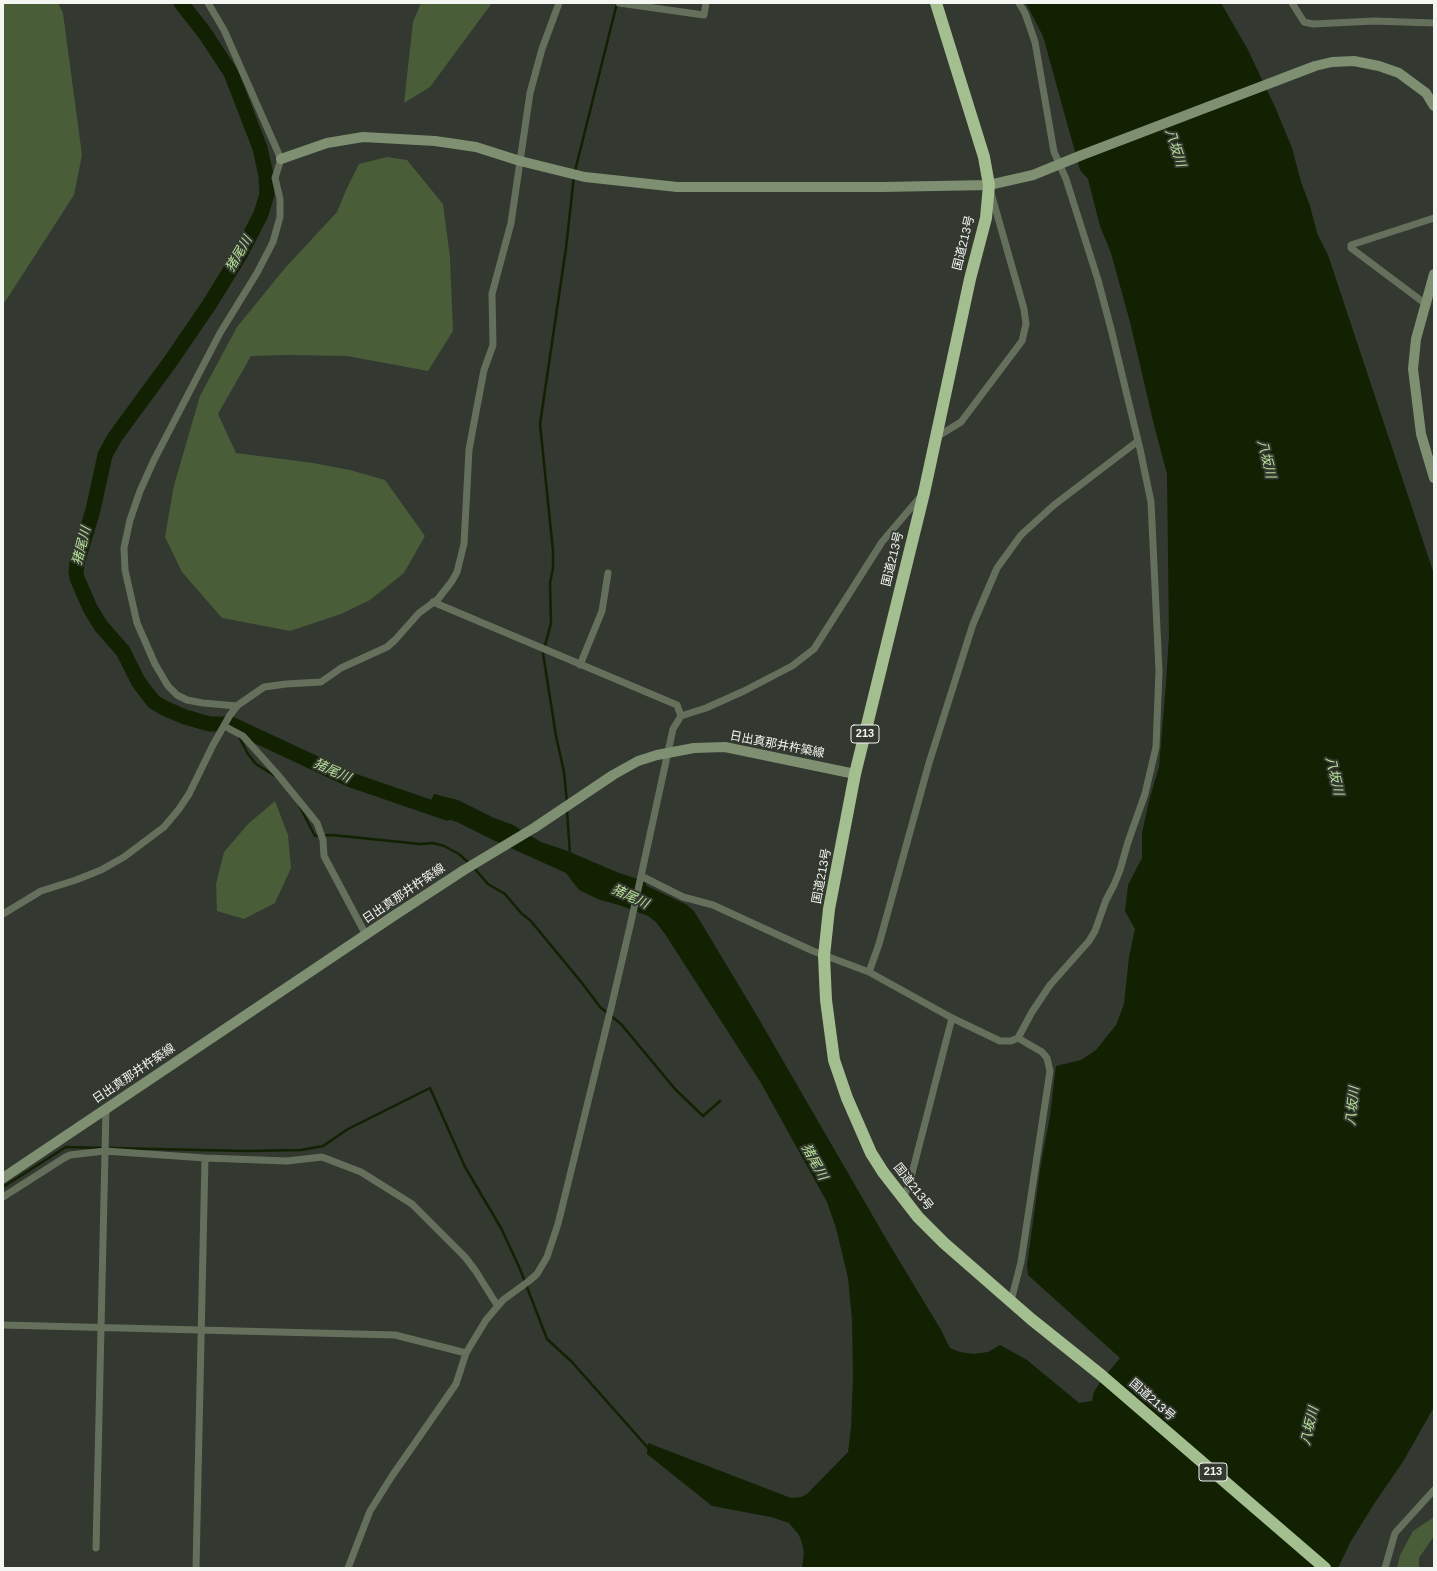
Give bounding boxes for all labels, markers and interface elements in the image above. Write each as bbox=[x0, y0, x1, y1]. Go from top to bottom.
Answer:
water label: 八坂川 bbox=[1162, 127, 1188, 169]
street label: 国道213号 bbox=[950, 214, 978, 272]
water label: 猪尾川 bbox=[222, 233, 256, 275]
water label: 八坂川 bbox=[1254, 438, 1278, 480]
water label: 猪尾川 bbox=[70, 525, 94, 567]
street label: 国道213号 bbox=[879, 530, 907, 588]
road number: 213 bbox=[851, 725, 879, 743]
street label: 日出真那井杵築線 bbox=[729, 729, 825, 761]
water label: 八坂川 bbox=[1322, 755, 1346, 797]
water label: 猪尾川 bbox=[311, 756, 353, 786]
street label: 国道213号 bbox=[810, 847, 834, 905]
street label: 日出真那井杵築線 bbox=[360, 861, 448, 927]
water label: 猪尾川 bbox=[609, 882, 651, 912]
street label: 日出真那井杵築線 bbox=[90, 1041, 178, 1107]
water label: 八坂川 bbox=[1343, 1086, 1363, 1126]
water label: 猪尾川 bbox=[798, 1141, 830, 1183]
street label: 国道213号 bbox=[890, 1160, 936, 1214]
street label: 国道213号 bbox=[1126, 1376, 1178, 1424]
water label: 八坂川 bbox=[1298, 1405, 1322, 1447]
road number: 213 bbox=[1199, 1463, 1227, 1481]

